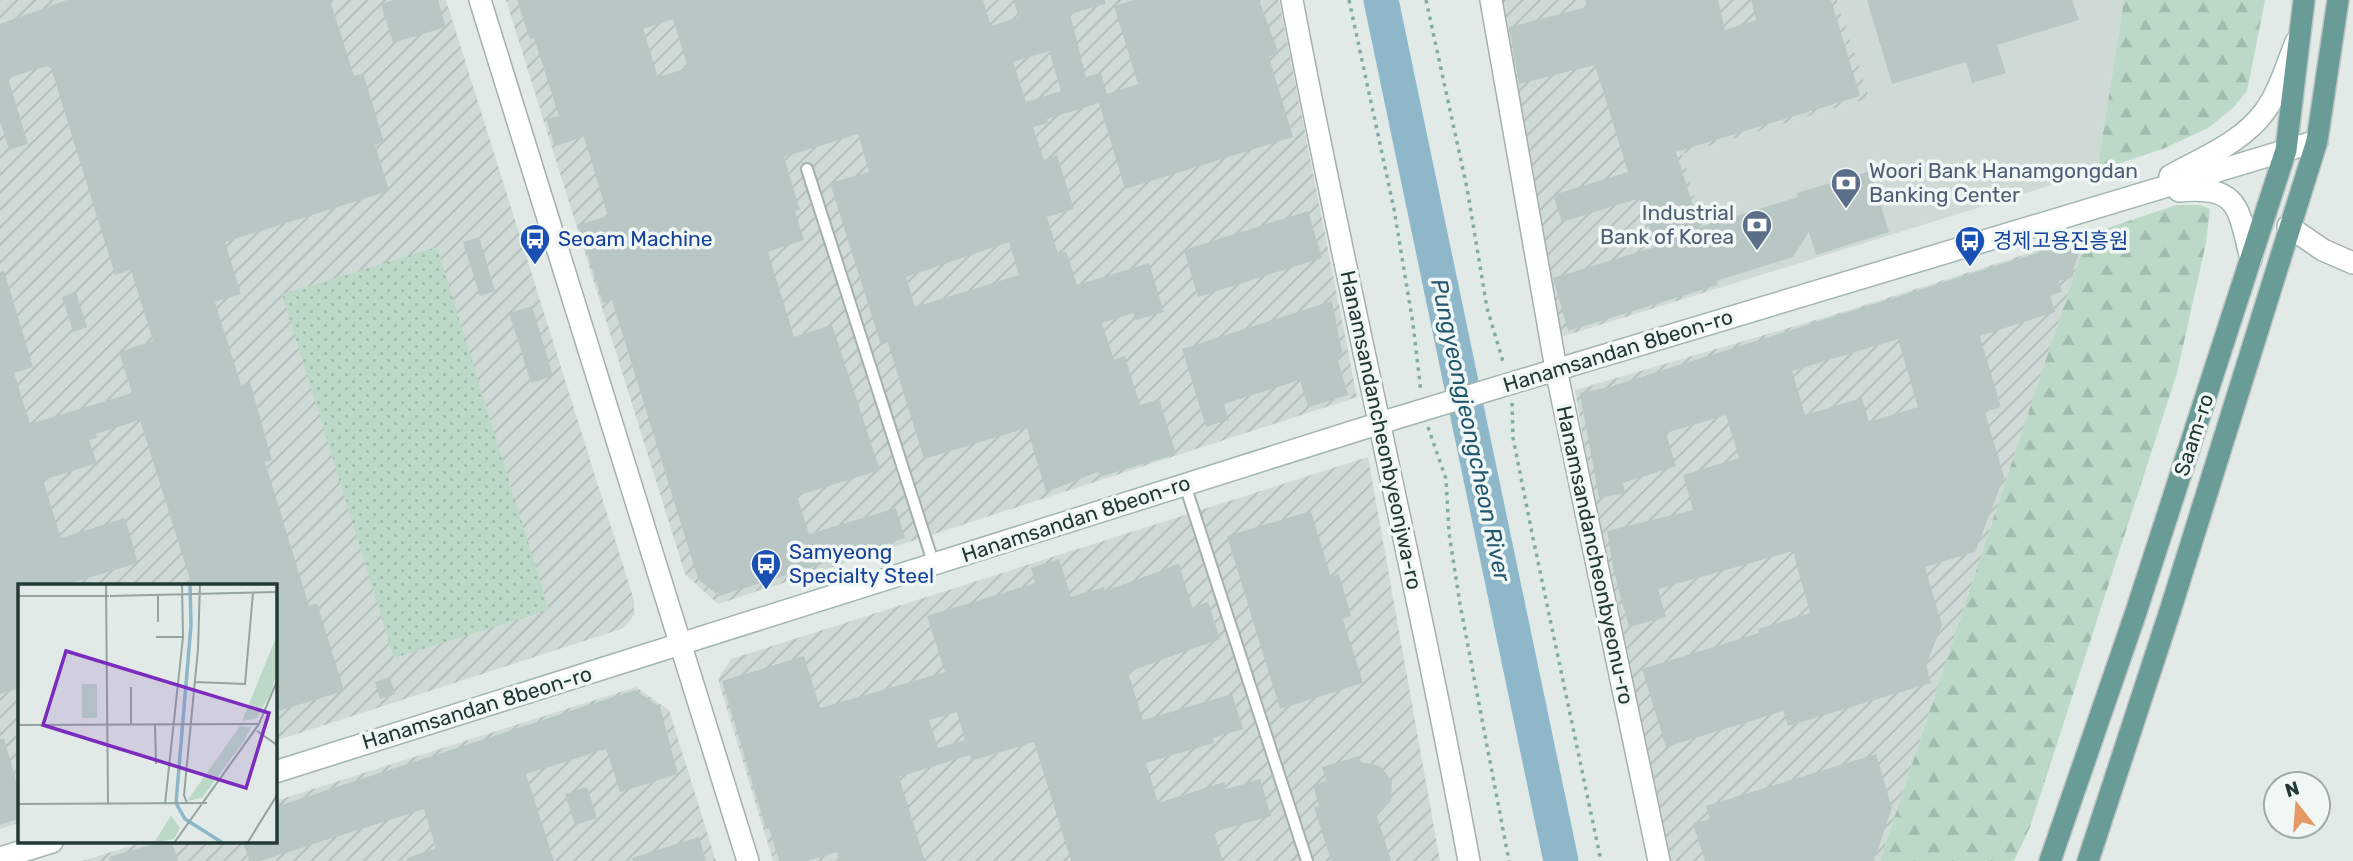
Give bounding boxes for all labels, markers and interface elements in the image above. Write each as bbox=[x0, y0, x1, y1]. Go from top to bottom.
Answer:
place label: Woori Bank Hanamgongdan Banking Center bbox=[1869, 158, 2138, 207]
bank icon: Woori Bank Hanamgongdan Banking Center bbox=[1829, 166, 1863, 210]
place label: Industrial Bank of Korea bbox=[1600, 200, 1734, 249]
bank icon: Industrial Bank of Korea bbox=[1740, 208, 1774, 252]
bus stop icon: Seoam Machine bbox=[518, 222, 552, 266]
bus stop icon: 경제고용진흥원 bbox=[1953, 224, 1987, 268]
place label: Seoam Machine bbox=[558, 226, 713, 251]
place label: 경제고용진흥원 bbox=[1993, 228, 2128, 253]
street label: Hanamsandancheonbyeonjwa-ro bbox=[1335, 268, 1428, 592]
water label: Pungyeongjeongcheon River bbox=[1425, 276, 1517, 585]
street label: Hanamsandan 8beon-ro bbox=[1500, 304, 1736, 397]
street label: Saam-ro bbox=[2169, 391, 2219, 479]
street label: Hanamsandancheonbyeonu-ro bbox=[1552, 403, 1639, 707]
street label: Hanamsandan 8beon-ro bbox=[958, 470, 1193, 567]
place label: Samyeong Specialty Steel bbox=[789, 539, 934, 588]
bus stop icon: Samyeong Specialty Steel bbox=[749, 547, 783, 591]
inset map bbox=[18, 584, 276, 844]
street label: Hanamsandan 8beon-ro bbox=[359, 661, 595, 754]
north arrow bbox=[2262, 770, 2332, 840]
text: N bbox=[2282, 776, 2302, 802]

